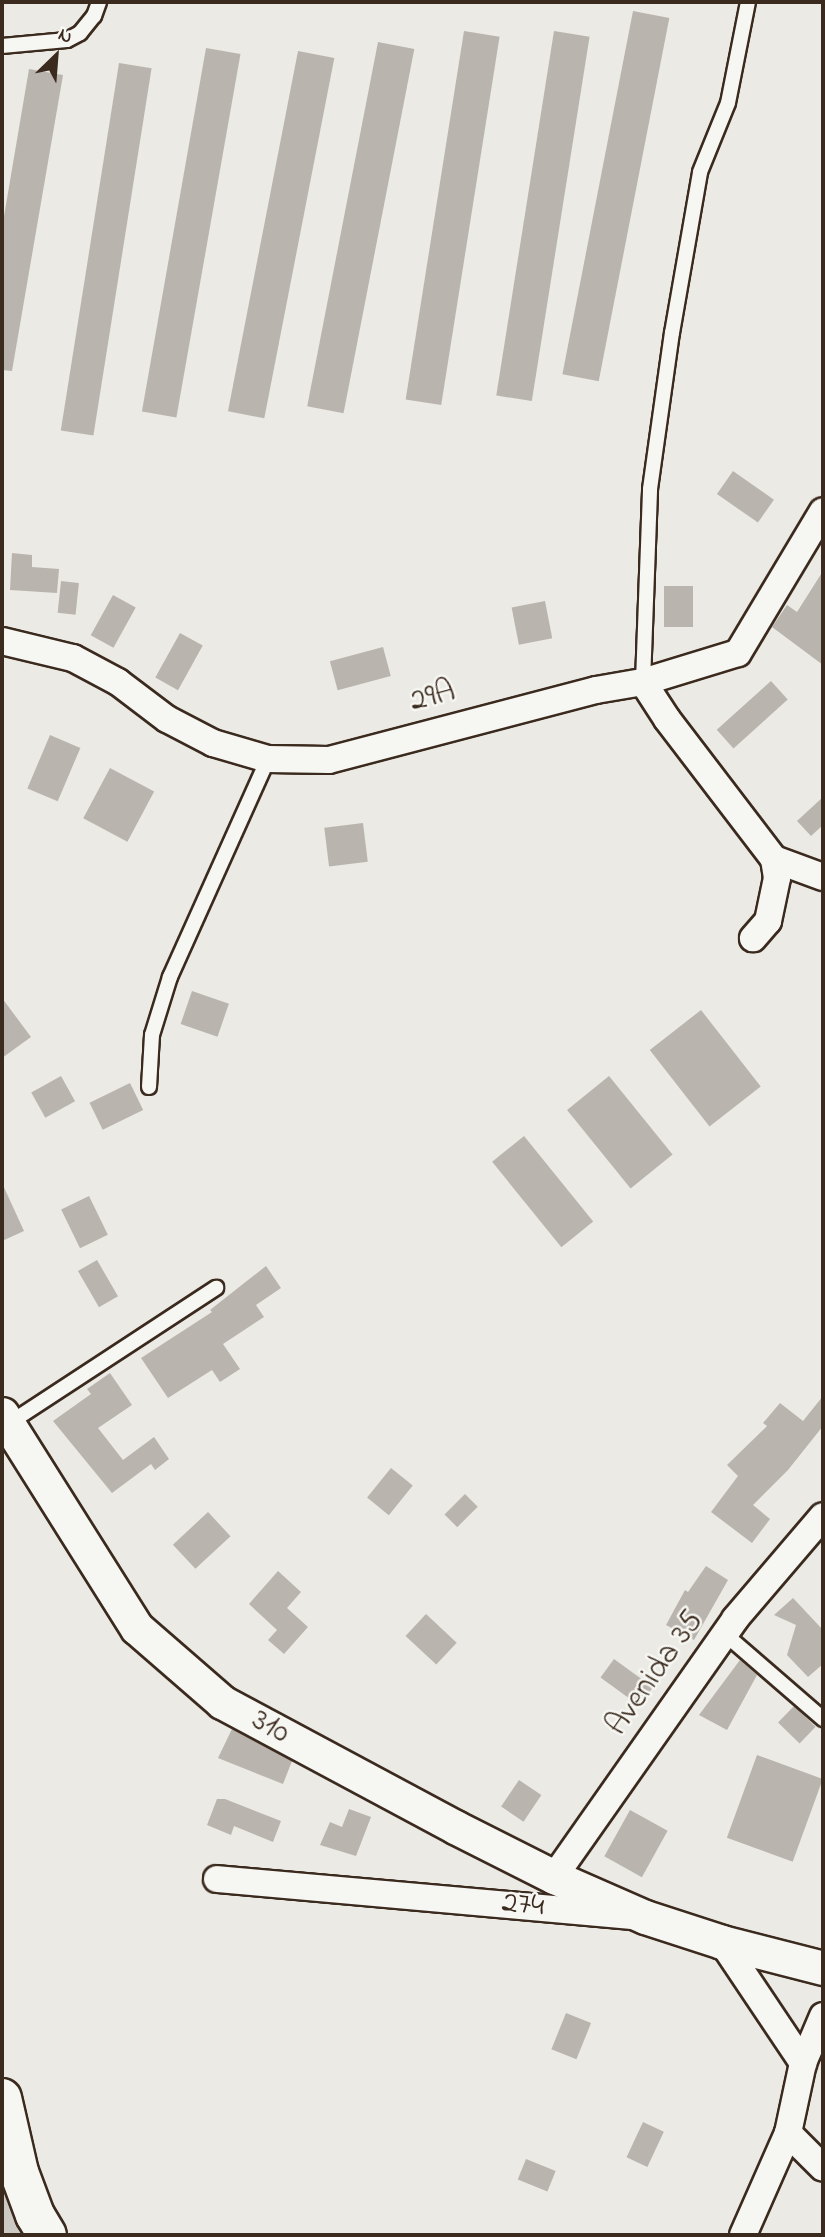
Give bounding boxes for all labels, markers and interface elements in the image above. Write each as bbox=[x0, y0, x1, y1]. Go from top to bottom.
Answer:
north arrow bbox=[21, 21, 91, 91]
text: N bbox=[54, 22, 77, 51]
street label: 29A bbox=[406, 674, 460, 722]
street label: Avenida 35 bbox=[599, 1604, 713, 1744]
street label: 310 bbox=[245, 1702, 295, 1754]
street label: 274 bbox=[500, 1885, 546, 1927]

